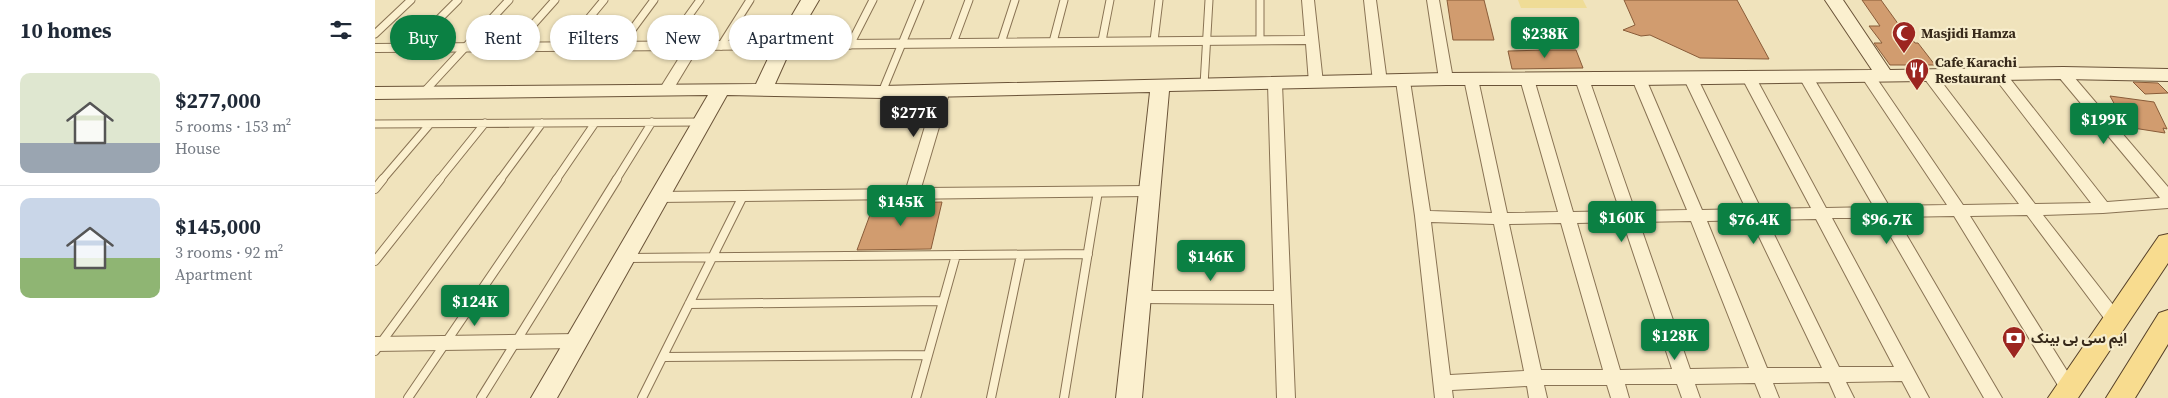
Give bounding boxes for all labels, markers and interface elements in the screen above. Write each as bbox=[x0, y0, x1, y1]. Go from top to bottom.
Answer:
chip: Buy bbox=[390, 15, 456, 60]
chip: Rent bbox=[466, 15, 540, 60]
chip: Filters bbox=[550, 15, 637, 60]
chip: New bbox=[647, 15, 719, 60]
chip: Apartment bbox=[729, 15, 852, 60]
text: 10 homes bbox=[20, 16, 112, 45]
icon: filters bbox=[327, 16, 355, 44]
pin: $238K bbox=[1510, 17, 1580, 59]
mosque icon: Masjidi Hamza bbox=[1891, 20, 1917, 54]
text: $238K bbox=[1522, 22, 1568, 44]
place label: Masjidi Hamza bbox=[1921, 23, 2017, 43]
place label: Cafe Karachi Restaurant bbox=[1935, 52, 2017, 88]
restaurant icon: Cafe Karachi Restaurant bbox=[1904, 57, 1930, 91]
text: $277,000 bbox=[175, 86, 261, 115]
icon: home bbox=[60, 93, 120, 153]
pin: $277K bbox=[879, 96, 949, 138]
text: $277K bbox=[891, 101, 937, 123]
pin: $199K bbox=[2069, 102, 2139, 145]
text: $199K bbox=[2081, 108, 2127, 130]
text: 5 rooms · 153 m² bbox=[175, 115, 291, 137]
text: House bbox=[175, 137, 220, 159]
pin: $145K bbox=[866, 184, 936, 227]
text: $145K bbox=[878, 190, 924, 212]
pin: $160K bbox=[1587, 200, 1657, 243]
pin: $76.4K bbox=[1713, 202, 1795, 245]
pin: $96.7K bbox=[1846, 202, 1928, 245]
text: $160K bbox=[1599, 206, 1645, 228]
text: $76.4K bbox=[1729, 208, 1779, 230]
text: $96.7K bbox=[1862, 208, 1912, 230]
text: $145,000 bbox=[175, 212, 261, 241]
icon: home bbox=[60, 218, 120, 278]
pin: $146K bbox=[1176, 240, 1246, 282]
text: 3 rooms · 92 m² bbox=[175, 241, 283, 263]
text: $146K bbox=[1188, 245, 1234, 267]
text: Apartment bbox=[175, 263, 252, 285]
pin: $124K bbox=[440, 284, 510, 327]
text: $124K bbox=[452, 290, 498, 312]
pin: $128K bbox=[1640, 318, 1710, 361]
text: $128K bbox=[1652, 324, 1698, 346]
bank icon: ایم سی بی بینک bbox=[2001, 325, 2027, 359]
place label: ایم سی بی بینک bbox=[2031, 328, 2127, 349]

